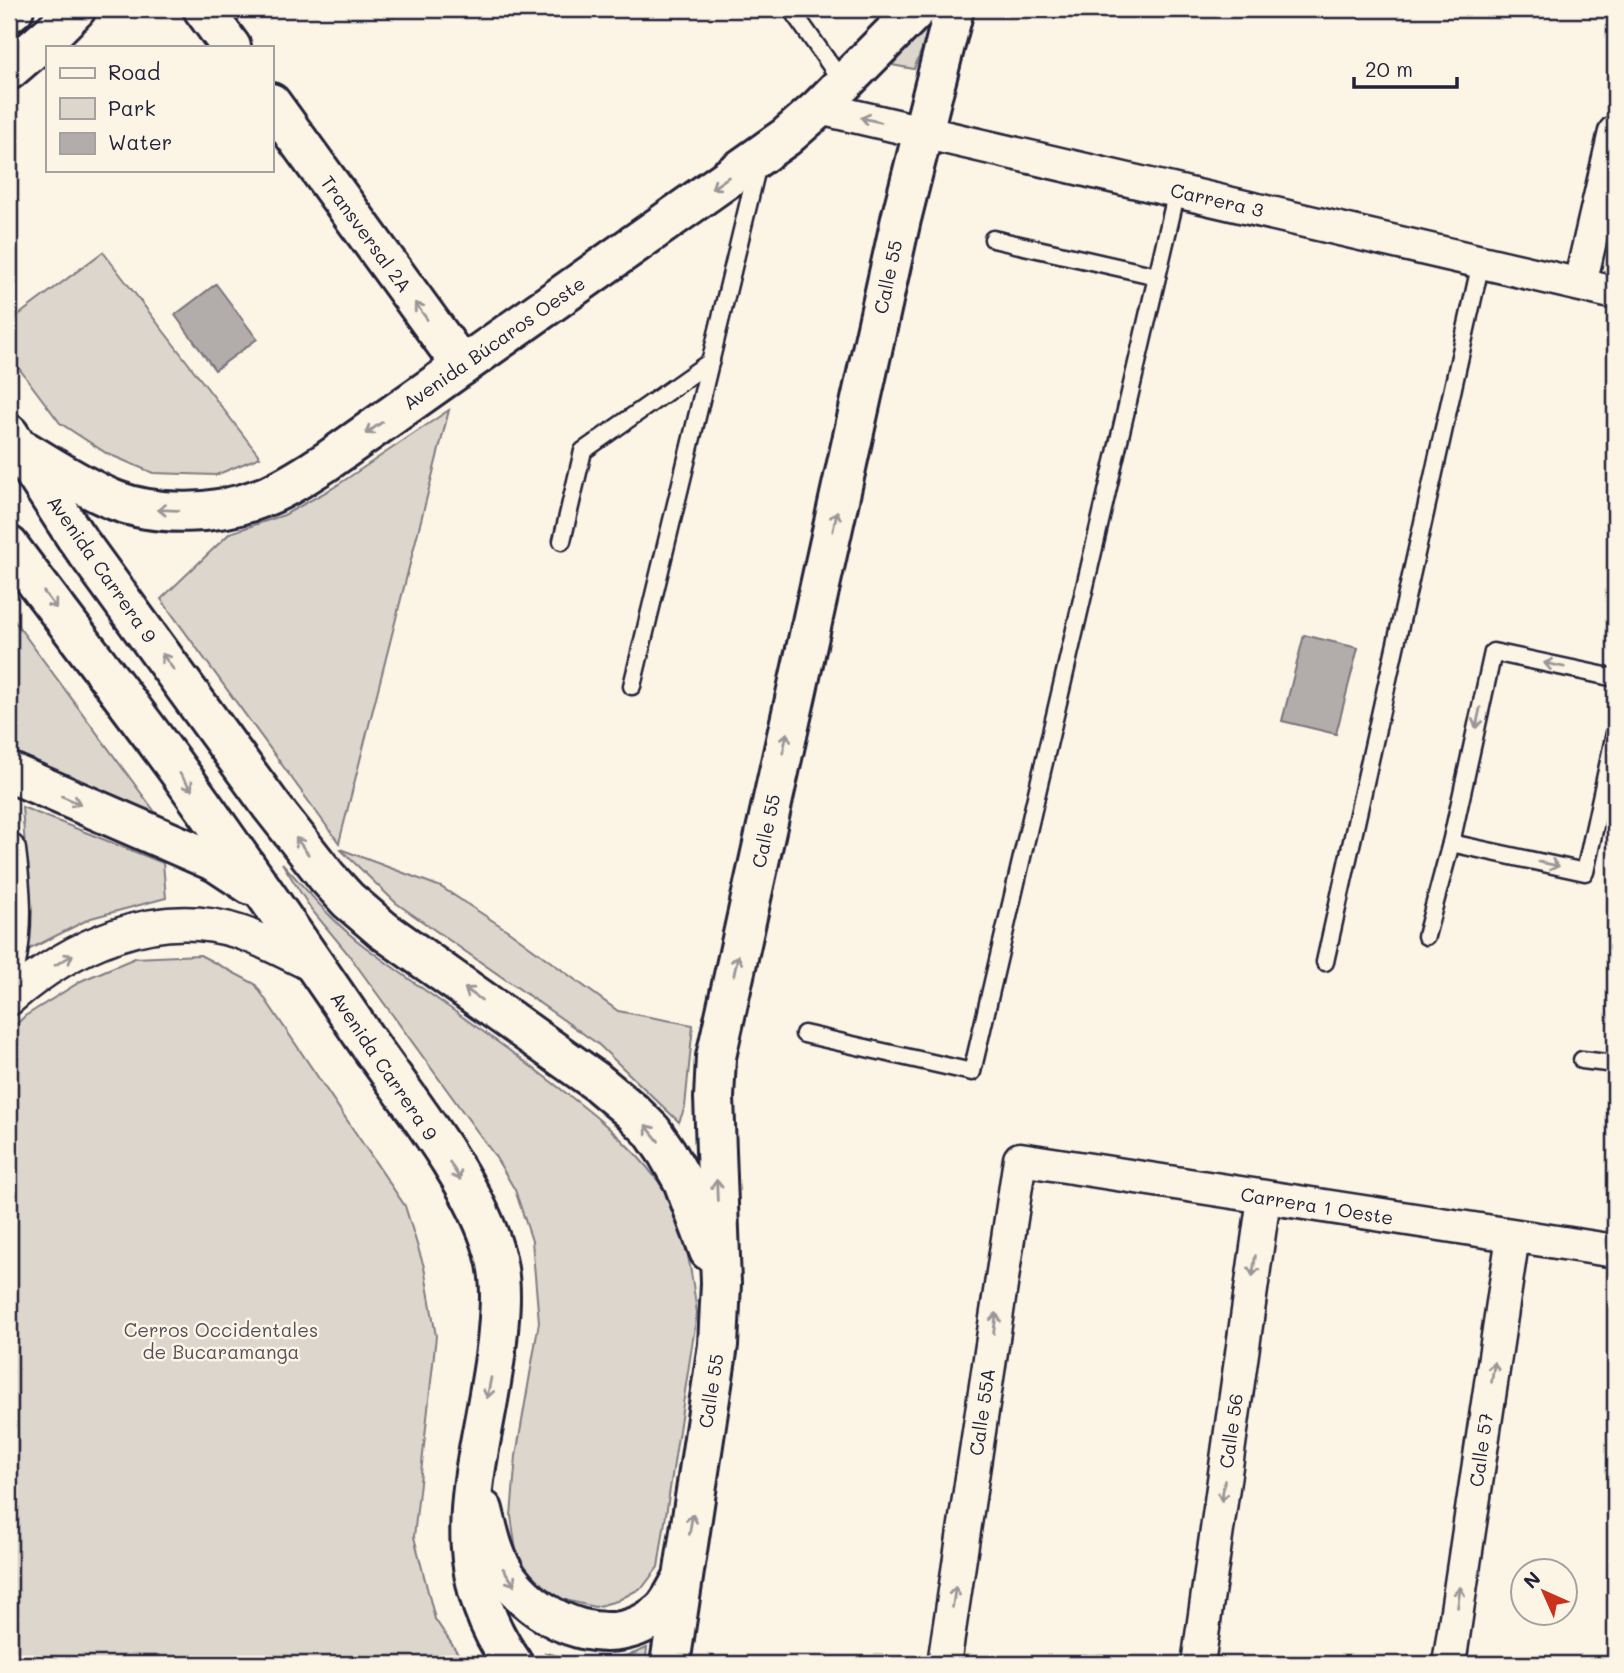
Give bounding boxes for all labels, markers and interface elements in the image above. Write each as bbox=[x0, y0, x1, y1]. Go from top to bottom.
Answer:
legend bbox=[46, 46, 273, 172]
scale bar bbox=[1354, 46, 1458, 90]
text: 20 m bbox=[1365, 55, 1413, 82]
text: Road bbox=[108, 58, 160, 85]
text: Park bbox=[108, 94, 156, 121]
one-way arrow bbox=[860, 112, 883, 126]
text: Water bbox=[108, 128, 172, 155]
street label: Transversal 2A bbox=[316, 170, 417, 297]
one-way arrow bbox=[711, 176, 730, 190]
street label: Carrera 3 bbox=[1168, 177, 1266, 222]
street label: Calle 55 bbox=[867, 238, 908, 316]
street label: Avenida Búcaros Oeste bbox=[398, 270, 590, 415]
one-way arrow bbox=[414, 302, 429, 320]
one-way arrow bbox=[365, 421, 384, 435]
street label: Avenida Carrera 9 bbox=[42, 490, 163, 647]
one-way arrow bbox=[157, 503, 180, 517]
one-way arrow bbox=[828, 510, 842, 533]
one-way arrow bbox=[42, 591, 57, 609]
one-way arrow bbox=[161, 653, 175, 672]
one-way arrow bbox=[1543, 657, 1566, 671]
one-way arrow bbox=[1471, 706, 1485, 729]
one-way arrow bbox=[779, 732, 793, 755]
one-way arrow bbox=[179, 772, 193, 791]
street label: Calle 55 bbox=[745, 792, 786, 870]
one-way arrow bbox=[60, 794, 82, 807]
one-way arrow bbox=[294, 837, 309, 856]
one-way arrow bbox=[1537, 857, 1560, 871]
one-way arrow bbox=[54, 953, 74, 967]
one-way arrow bbox=[730, 954, 744, 977]
street label: Avenida Carrera 9 bbox=[325, 986, 444, 1145]
one-way arrow bbox=[464, 986, 483, 1001]
one-way arrow bbox=[644, 1124, 660, 1142]
one-way arrow bbox=[448, 1161, 462, 1181]
one-way arrow bbox=[710, 1179, 723, 1202]
street label: Carrera 1 Oeste bbox=[1239, 1181, 1395, 1230]
one-way arrow bbox=[1248, 1254, 1261, 1277]
one-way arrow bbox=[989, 1312, 1002, 1335]
park label: Cerros Occidentales de Bucaramanga bbox=[124, 1317, 318, 1364]
street label: Calle 55 bbox=[692, 1352, 729, 1430]
one-way arrow bbox=[1486, 1361, 1499, 1384]
street label: Calle 55A bbox=[963, 1367, 1000, 1457]
one-way arrow bbox=[482, 1376, 496, 1399]
street label: Calle 56 bbox=[1213, 1392, 1248, 1470]
street label: Calle 57 bbox=[1463, 1411, 1498, 1489]
one-way arrow bbox=[1216, 1479, 1229, 1502]
one-way arrow bbox=[685, 1513, 698, 1536]
north arrow bbox=[1508, 1558, 1578, 1628]
text: N bbox=[1518, 1566, 1546, 1594]
one-way arrow bbox=[502, 1567, 516, 1586]
one-way arrow bbox=[948, 1586, 961, 1609]
one-way arrow bbox=[1453, 1586, 1466, 1609]

